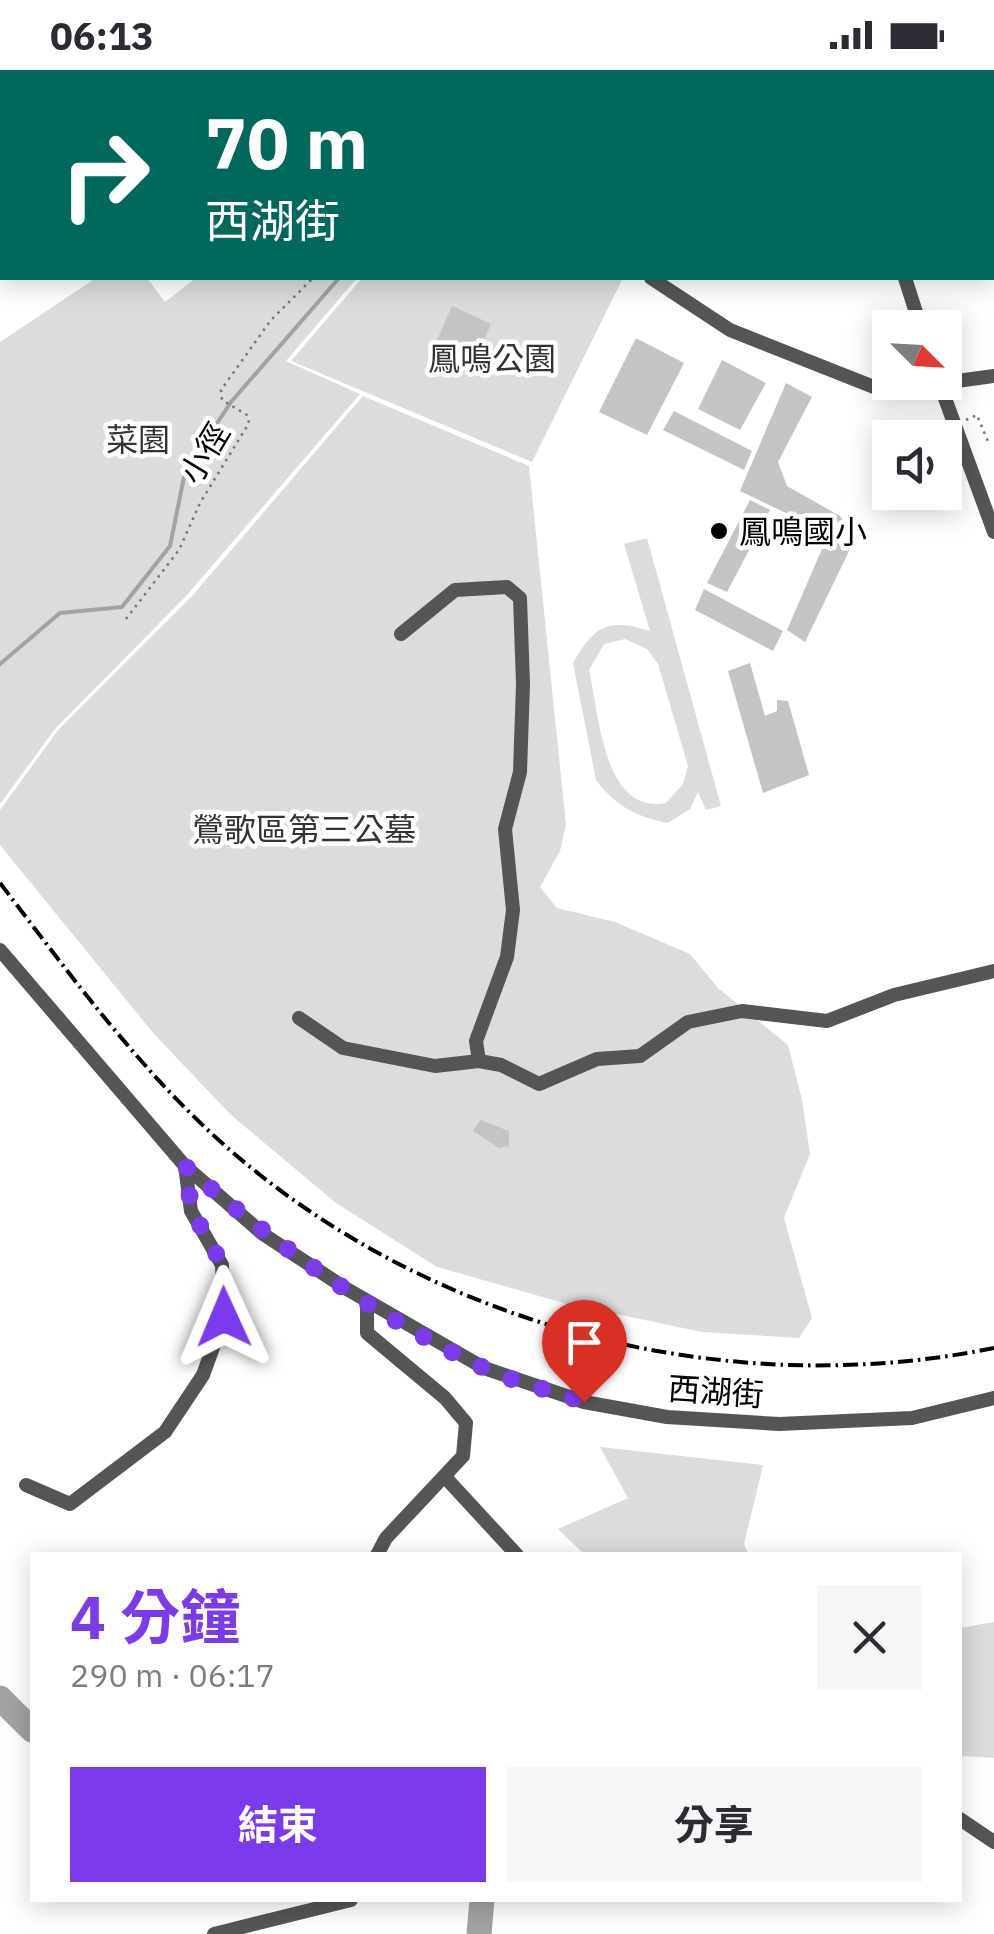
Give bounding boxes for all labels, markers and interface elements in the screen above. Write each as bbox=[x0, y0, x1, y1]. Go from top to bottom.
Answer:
text: 06:13 bbox=[50, 11, 154, 60]
text: 70 m bbox=[205, 97, 368, 188]
icon: right bbox=[40, 110, 170, 240]
text: 西湖街 bbox=[205, 191, 340, 249]
north arrow bbox=[872, 310, 962, 400]
map controls bbox=[872, 310, 962, 510]
park label: 鳳鳴公園 bbox=[428, 337, 556, 379]
street label: 小徑 bbox=[170, 415, 238, 491]
park label: 菜園 bbox=[106, 418, 170, 460]
button: sound bbox=[872, 420, 962, 510]
place label: 鳳鳴國小 bbox=[739, 510, 867, 552]
marker: 鳳鳴國小 bbox=[708, 520, 730, 542]
park label: 鶯歌區第三公墓 bbox=[192, 808, 416, 850]
position arrow bbox=[172, 1265, 276, 1369]
pin bbox=[542, 1300, 627, 1403]
icon: arrive bbox=[557, 1315, 612, 1370]
street label: 西湖街 bbox=[667, 1367, 765, 1415]
text: 4 分鐘 bbox=[70, 1577, 240, 1656]
button: close bbox=[817, 1585, 922, 1690]
text: 290 m · 06:17 bbox=[70, 1654, 275, 1696]
button: 結束 bbox=[70, 1767, 486, 1882]
button: 分享 bbox=[506, 1767, 922, 1882]

